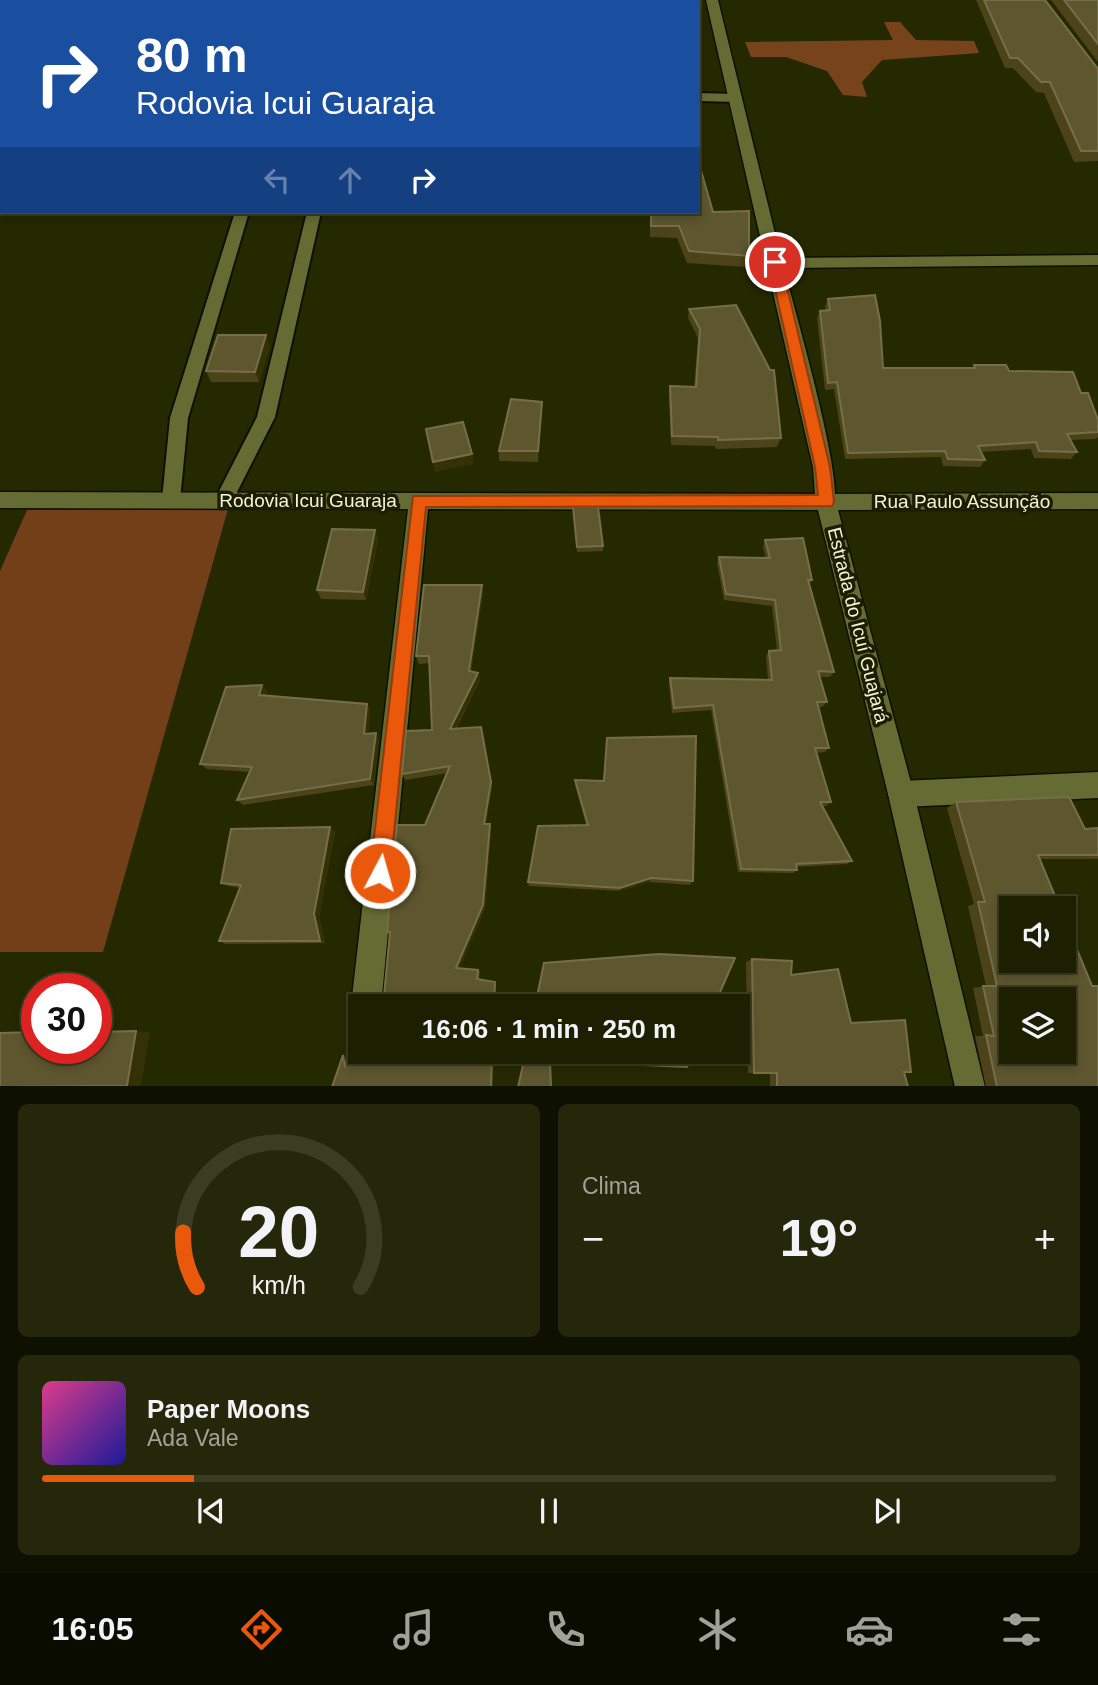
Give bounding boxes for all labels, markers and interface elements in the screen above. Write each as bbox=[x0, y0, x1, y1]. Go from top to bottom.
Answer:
icon: right bbox=[21, 28, 112, 119]
text: 80 m bbox=[136, 28, 248, 82]
text: Rodovia Icui Guaraja bbox=[136, 85, 435, 121]
icon: left bbox=[258, 161, 296, 199]
icon: ahead bbox=[331, 161, 369, 199]
icon: right bbox=[404, 161, 442, 199]
pin bbox=[745, 232, 805, 292]
icon: arrive bbox=[756, 243, 794, 281]
street label: Rodovia Icui Guaraja bbox=[219, 490, 397, 511]
street label: Rua Paulo Assunção bbox=[874, 491, 1050, 512]
street label: Estrada do Icuí Guajará bbox=[824, 525, 893, 725]
position arrow bbox=[343, 836, 417, 910]
map controls bbox=[999, 896, 1076, 1064]
button: sound bbox=[999, 896, 1076, 973]
speed limit sign: 30 bbox=[21, 973, 112, 1064]
button: layers bbox=[999, 987, 1076, 1064]
text: 16:06 · 1 min · 250 m bbox=[422, 1014, 676, 1044]
text: Clima bbox=[582, 1173, 641, 1199]
text: 20 bbox=[239, 1191, 319, 1272]
text: 19° bbox=[780, 1209, 858, 1267]
text: − bbox=[582, 1218, 604, 1260]
text: + bbox=[1034, 1218, 1056, 1260]
text: km/h bbox=[252, 1270, 306, 1298]
text: Paper Moons bbox=[147, 1394, 310, 1424]
text: Ada Vale bbox=[147, 1425, 239, 1451]
icon: previous bbox=[192, 1492, 230, 1530]
icon: pause bbox=[530, 1492, 568, 1530]
icon: next bbox=[868, 1492, 906, 1530]
icon: directions bbox=[237, 1605, 286, 1654]
icon: music bbox=[389, 1605, 438, 1654]
icon: phone bbox=[541, 1605, 590, 1654]
icon: climate bbox=[693, 1605, 742, 1654]
icon: car bbox=[845, 1605, 894, 1654]
icon: filters bbox=[997, 1605, 1046, 1654]
text: 16:05 bbox=[52, 1611, 133, 1647]

